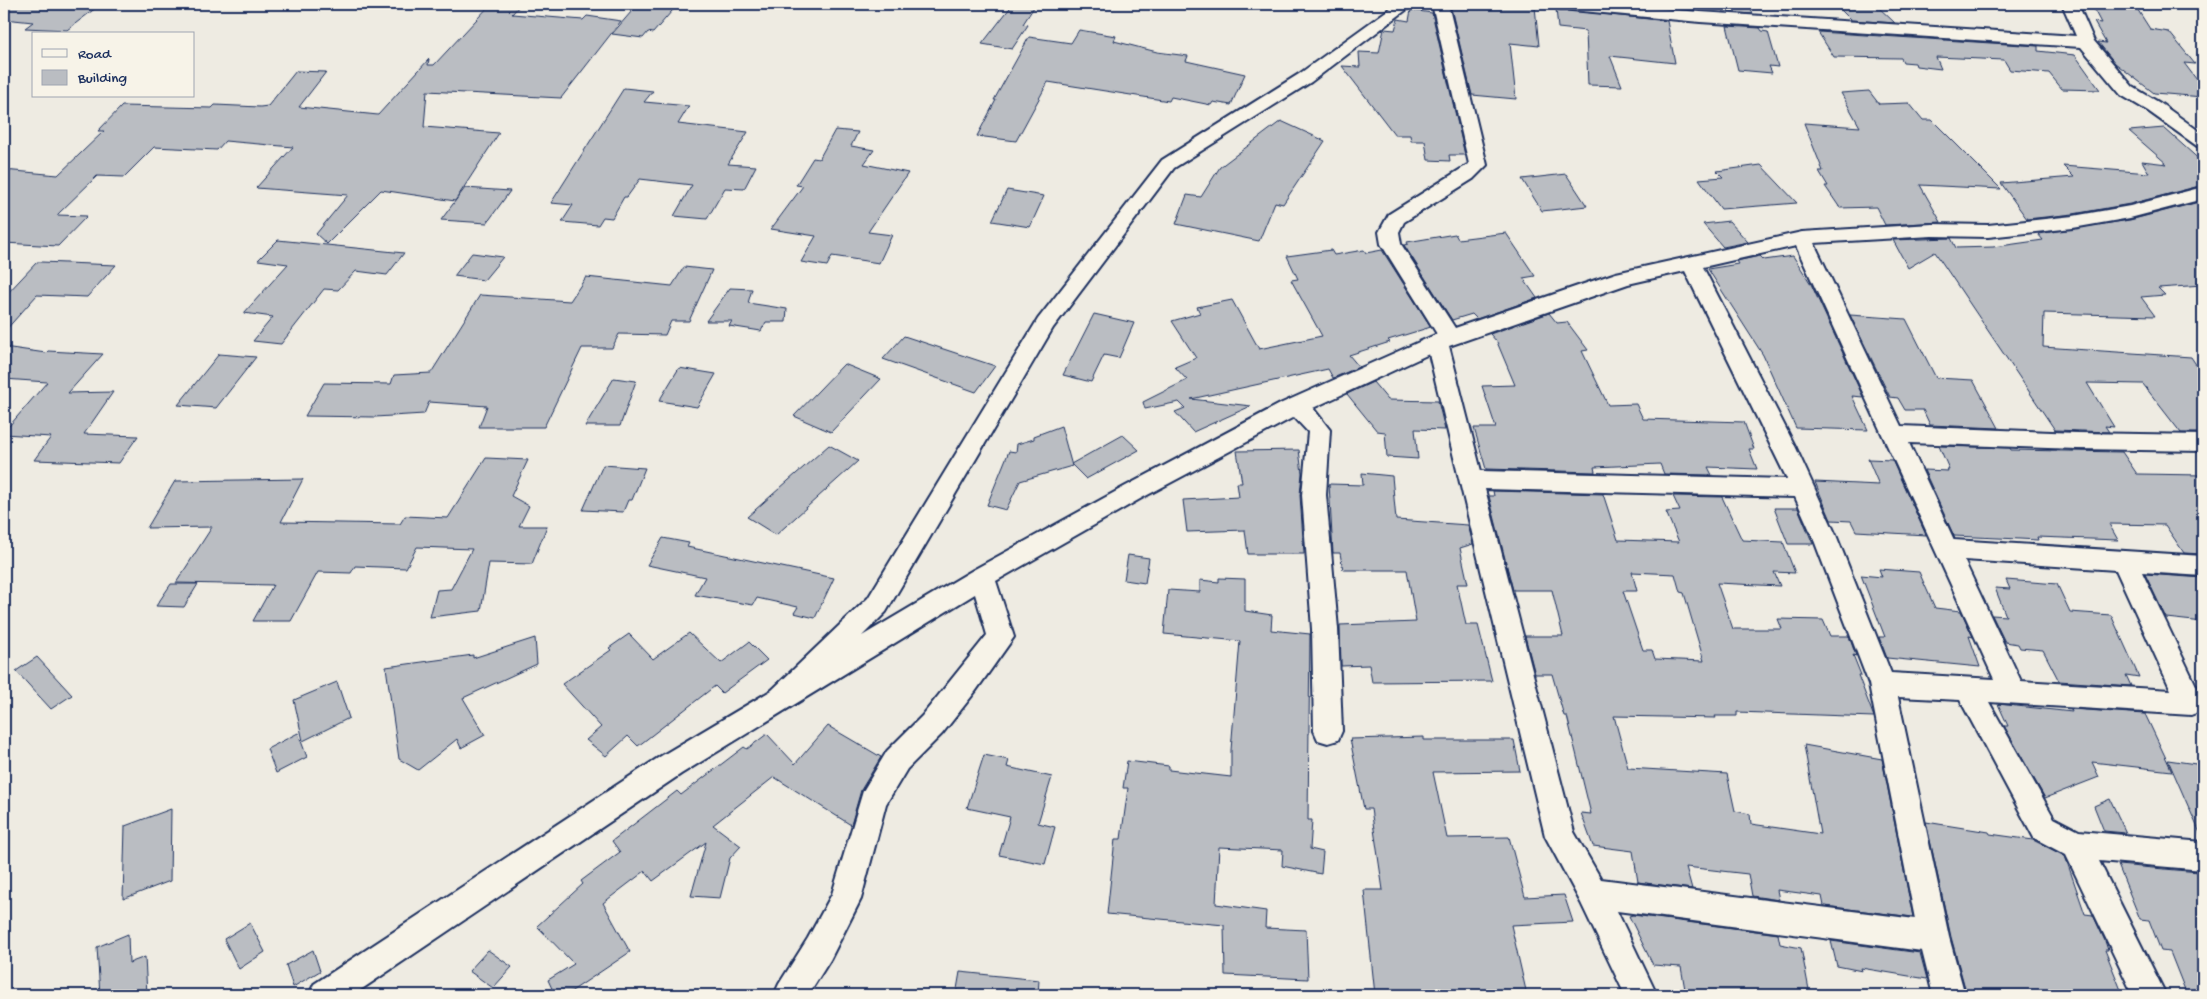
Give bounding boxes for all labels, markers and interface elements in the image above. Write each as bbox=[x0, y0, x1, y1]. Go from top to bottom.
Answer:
legend bbox=[32, 32, 195, 98]
text: Road bbox=[78, 46, 112, 64]
text: Building bbox=[77, 70, 127, 88]

